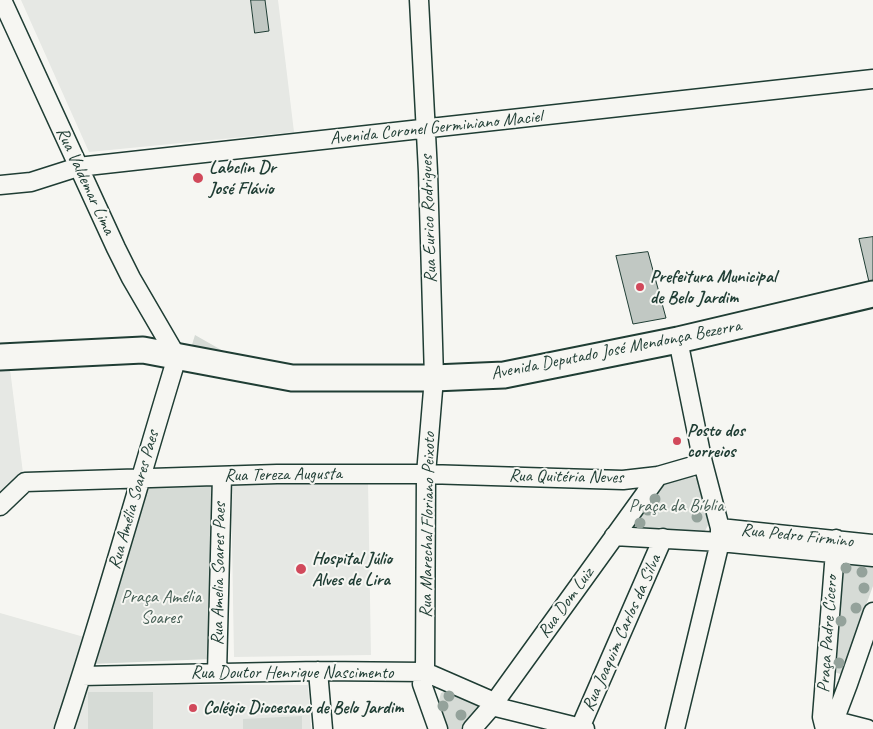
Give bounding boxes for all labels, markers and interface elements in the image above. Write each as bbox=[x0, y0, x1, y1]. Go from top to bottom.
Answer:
street label: Avenida Coronel Germiniano Maciel bbox=[329, 106, 543, 150]
street label: Rua Valdemar Lima bbox=[51, 124, 119, 238]
street label: Rua Eurico Rodrigues bbox=[416, 155, 442, 283]
place label: Labclin Dr José Flávio bbox=[209, 157, 276, 200]
marker: Labclin Dr José Flávio bbox=[191, 171, 205, 185]
place label: Prefeitura Municipal de Belo Jardim bbox=[650, 266, 776, 308]
marker: Prefeitura Municipal de Belo Jardim bbox=[634, 281, 646, 293]
street label: Avenida Deputado José Mendonça Bezerra bbox=[489, 315, 743, 385]
place label: Posto dos correios bbox=[687, 420, 745, 462]
street label: Rua Amélia Soares Paes bbox=[104, 428, 164, 572]
street label: Rua Marechal Floriano Peixoto bbox=[416, 432, 440, 618]
marker: Posto dos correios bbox=[671, 435, 683, 447]
street label: Rua Tereza Augusta bbox=[224, 463, 342, 487]
street label: Rua Quitéria Neves bbox=[509, 465, 623, 489]
park label: Praça da Bíblia bbox=[629, 495, 723, 517]
street label: Rua Amelia Soares Paes bbox=[207, 502, 231, 646]
street label: Rua Pedro Firmino bbox=[740, 519, 854, 553]
place label: Hospital Júlio Alves de Lira bbox=[312, 548, 392, 590]
street label: Rua Joaquim Carlos da Silva bbox=[578, 551, 666, 715]
marker: Hospital Júlio Alves de Lira bbox=[294, 562, 308, 576]
street label: Rua Dom Luiz bbox=[533, 564, 599, 642]
street label: Praça Padre Cícero bbox=[813, 575, 843, 693]
park label: Praça Amélia Soares bbox=[121, 586, 201, 628]
street label: Rua Doutor Henrique Nascimento bbox=[191, 662, 393, 684]
place label: Colégio Diocesano de Belo Jardim bbox=[203, 697, 403, 719]
marker: Colégio Diocesano de Belo Jardim bbox=[187, 702, 199, 714]

